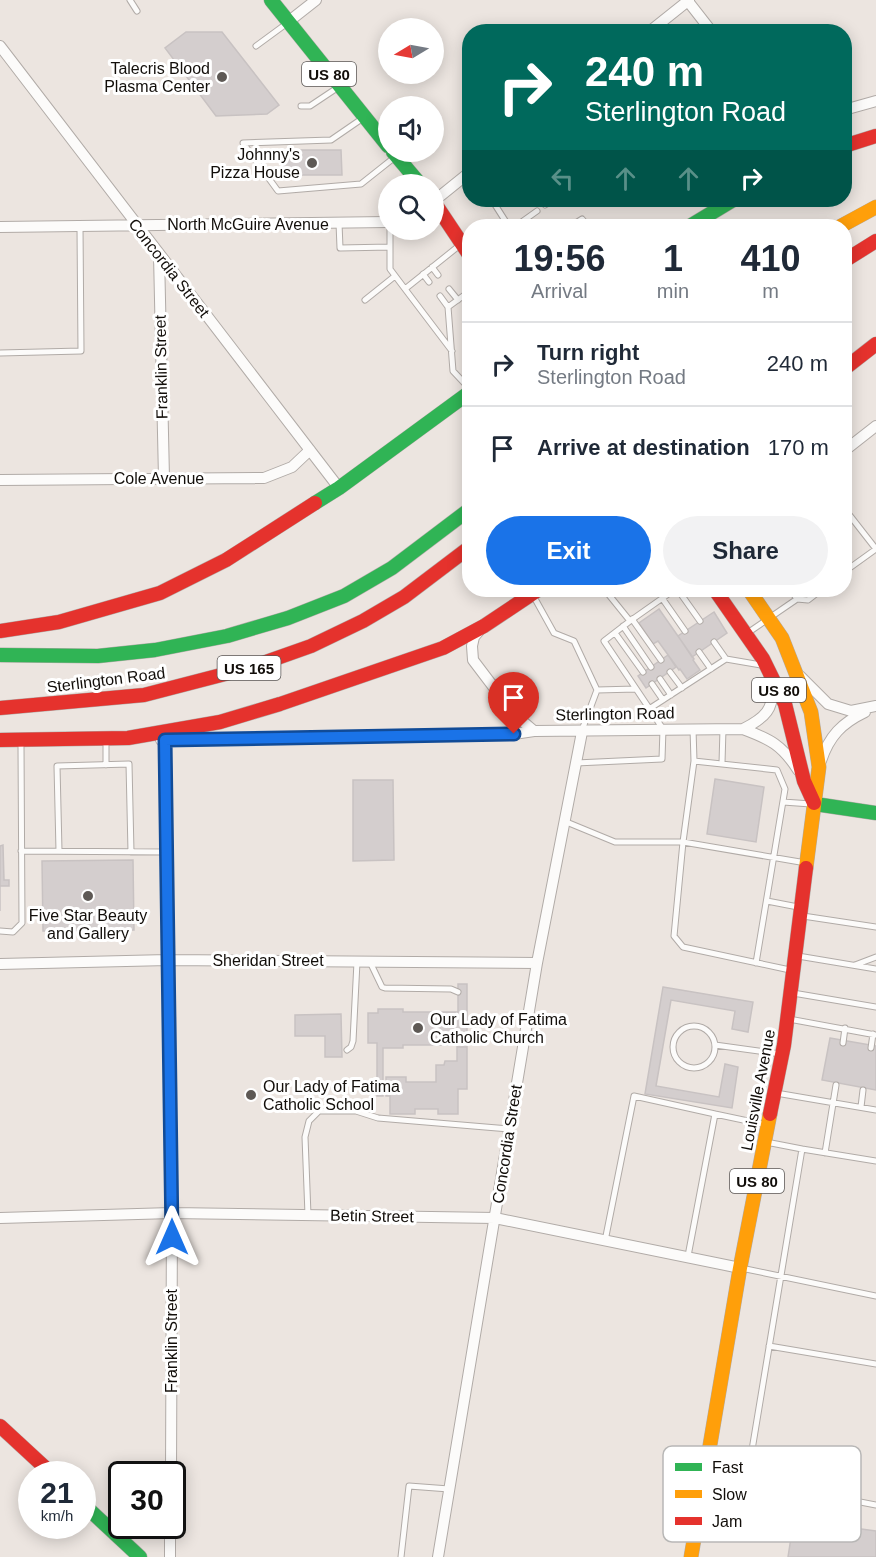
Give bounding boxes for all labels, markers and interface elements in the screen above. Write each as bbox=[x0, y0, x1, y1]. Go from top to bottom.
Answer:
north arrow bbox=[378, 18, 444, 84]
map controls bbox=[378, 18, 444, 240]
icon: right bbox=[486, 48, 564, 126]
text: 240 m bbox=[585, 48, 704, 95]
place label: Talecris Blood Plasma Center bbox=[104, 60, 211, 95]
road number: US 80 bbox=[302, 62, 356, 86]
marker: Talecris Blood Plasma Center bbox=[215, 70, 229, 84]
button: sound bbox=[378, 96, 444, 162]
text: Sterlington Road bbox=[585, 97, 786, 127]
place label: Johnny's Pizza House bbox=[210, 146, 300, 181]
marker: Johnny's Pizza House bbox=[305, 156, 319, 170]
icon: left bbox=[546, 162, 579, 195]
icon: ahead bbox=[609, 162, 642, 195]
icon: ahead bbox=[672, 162, 705, 195]
icon: right bbox=[735, 162, 768, 195]
button: search bbox=[378, 174, 444, 240]
street label: Concordia Street bbox=[125, 215, 213, 321]
street label: North McGuire Avenue bbox=[167, 216, 329, 233]
text: 19:56 bbox=[513, 238, 605, 279]
text: 1 bbox=[663, 238, 683, 279]
text: 410 bbox=[740, 238, 801, 279]
text: Arrival bbox=[531, 280, 588, 302]
text: min bbox=[657, 280, 689, 302]
text: m bbox=[762, 280, 779, 302]
street label: Franklin Street bbox=[152, 314, 170, 419]
text: Turn right bbox=[537, 340, 639, 365]
icon: right bbox=[486, 348, 519, 381]
text: 240 m bbox=[767, 351, 828, 376]
text: Sterlington Road bbox=[537, 366, 686, 388]
icon: arrive bbox=[486, 432, 519, 465]
text: Arrive at destination bbox=[537, 435, 750, 460]
text: 170 m bbox=[768, 435, 829, 460]
street label: Cole Avenue bbox=[114, 470, 204, 487]
button: Exit bbox=[486, 516, 651, 585]
button: Share bbox=[663, 516, 828, 585]
road number: US 165 bbox=[218, 656, 280, 680]
street label: Sterlington Road bbox=[46, 664, 166, 696]
pin bbox=[488, 672, 539, 734]
road number: US 80 bbox=[752, 678, 806, 702]
icon: arrive bbox=[497, 681, 530, 714]
street label: Sterlington Road bbox=[555, 704, 675, 724]
marker: Five Star Beauty and Gallery bbox=[81, 889, 95, 903]
place label: Five Star Beauty and Gallery bbox=[29, 907, 147, 942]
street label: Sheridan Street bbox=[212, 952, 324, 969]
place label: Our Lady of Fatima Catholic Church bbox=[430, 1011, 567, 1046]
marker: Our Lady of Fatima Catholic Church bbox=[411, 1021, 425, 1035]
street label: Louisville Avenue bbox=[738, 1028, 778, 1152]
place label: Our Lady of Fatima Catholic School bbox=[263, 1078, 400, 1113]
street label: Concordia Street bbox=[489, 1083, 525, 1205]
marker: Our Lady of Fatima Catholic School bbox=[244, 1088, 258, 1102]
road number: US 80 bbox=[730, 1169, 784, 1193]
position arrow bbox=[140, 1205, 204, 1269]
street label: Betin Street bbox=[330, 1207, 414, 1225]
street label: Franklin Street bbox=[163, 1288, 180, 1393]
legend bbox=[663, 1446, 861, 1542]
text: Fast bbox=[712, 1459, 744, 1476]
speed limit sign: 30 bbox=[108, 1461, 186, 1539]
text: 21 bbox=[40, 1476, 74, 1509]
text: Slow bbox=[712, 1486, 747, 1503]
text: km/h bbox=[41, 1507, 73, 1524]
text: Jam bbox=[712, 1513, 742, 1530]

